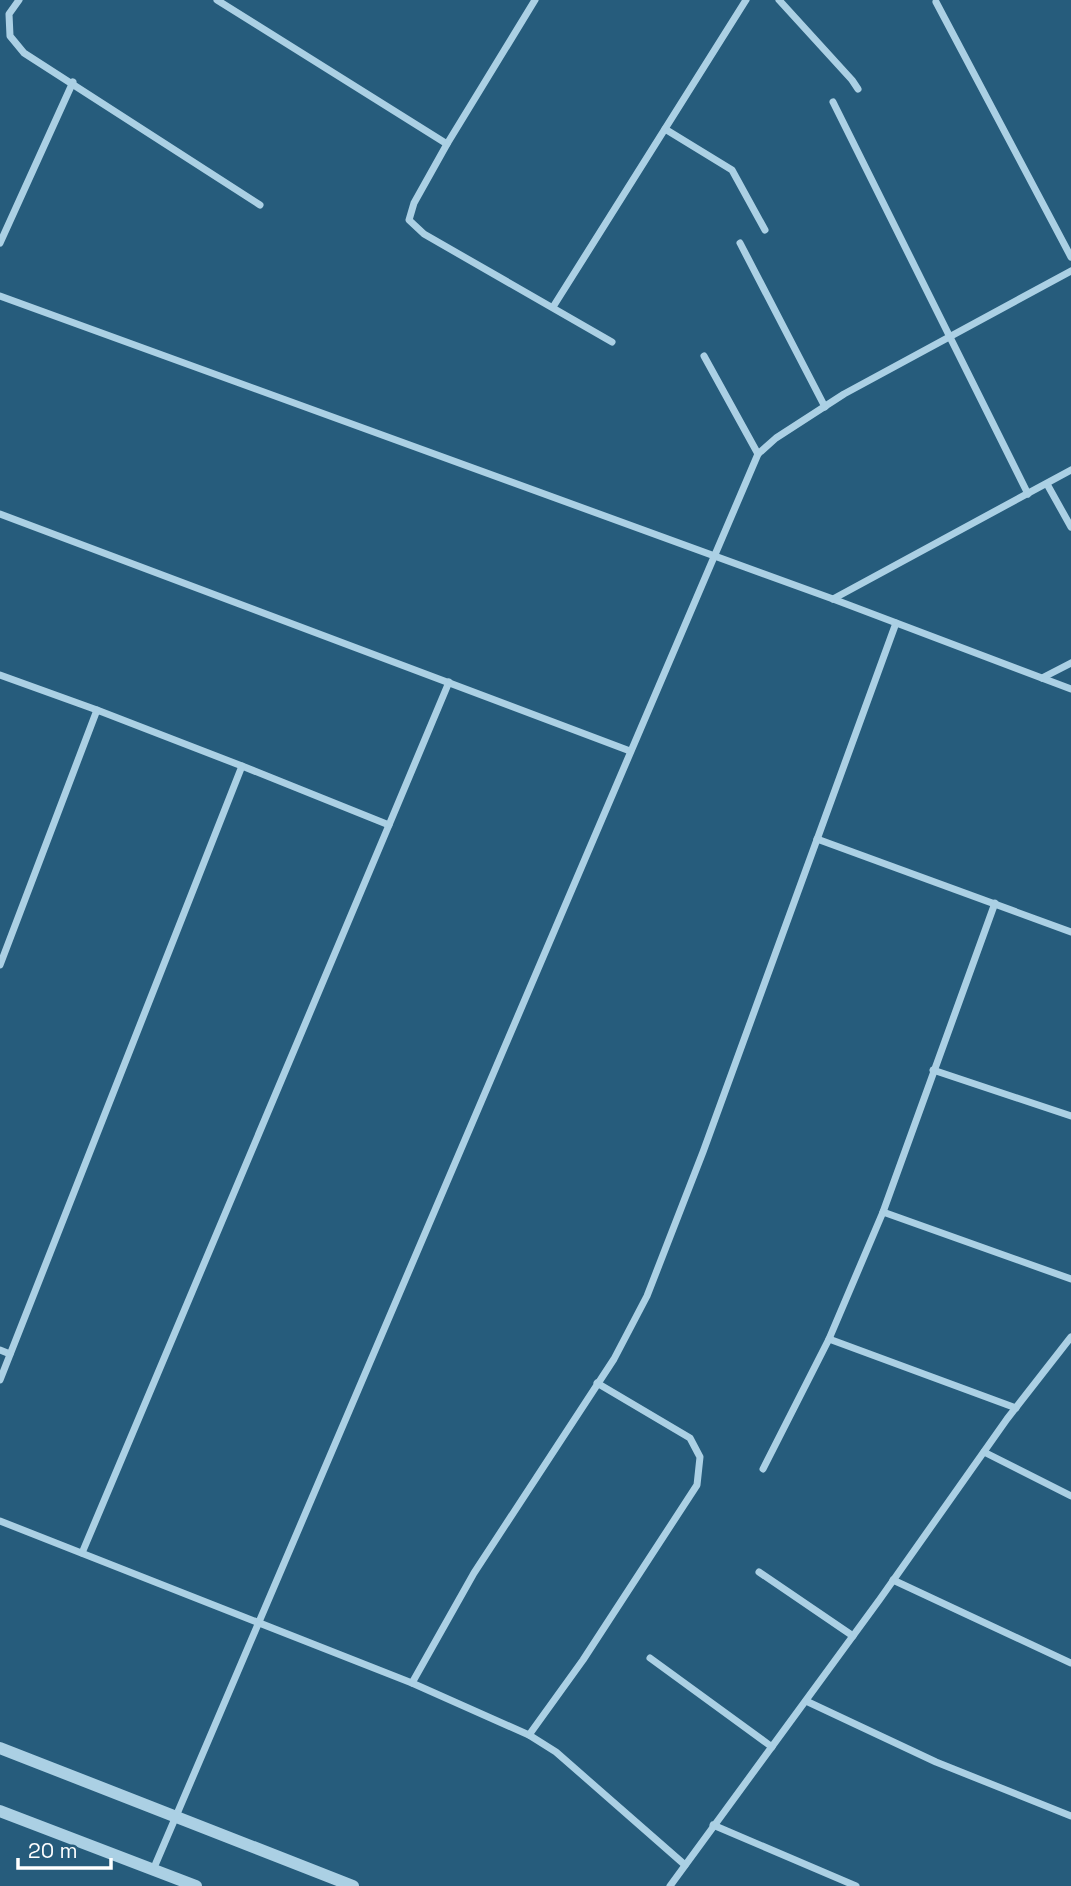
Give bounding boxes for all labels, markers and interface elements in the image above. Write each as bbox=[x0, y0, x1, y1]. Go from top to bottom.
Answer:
scale bar bbox=[18, 1826, 110, 1870]
text: 20 m bbox=[28, 1837, 78, 1864]

